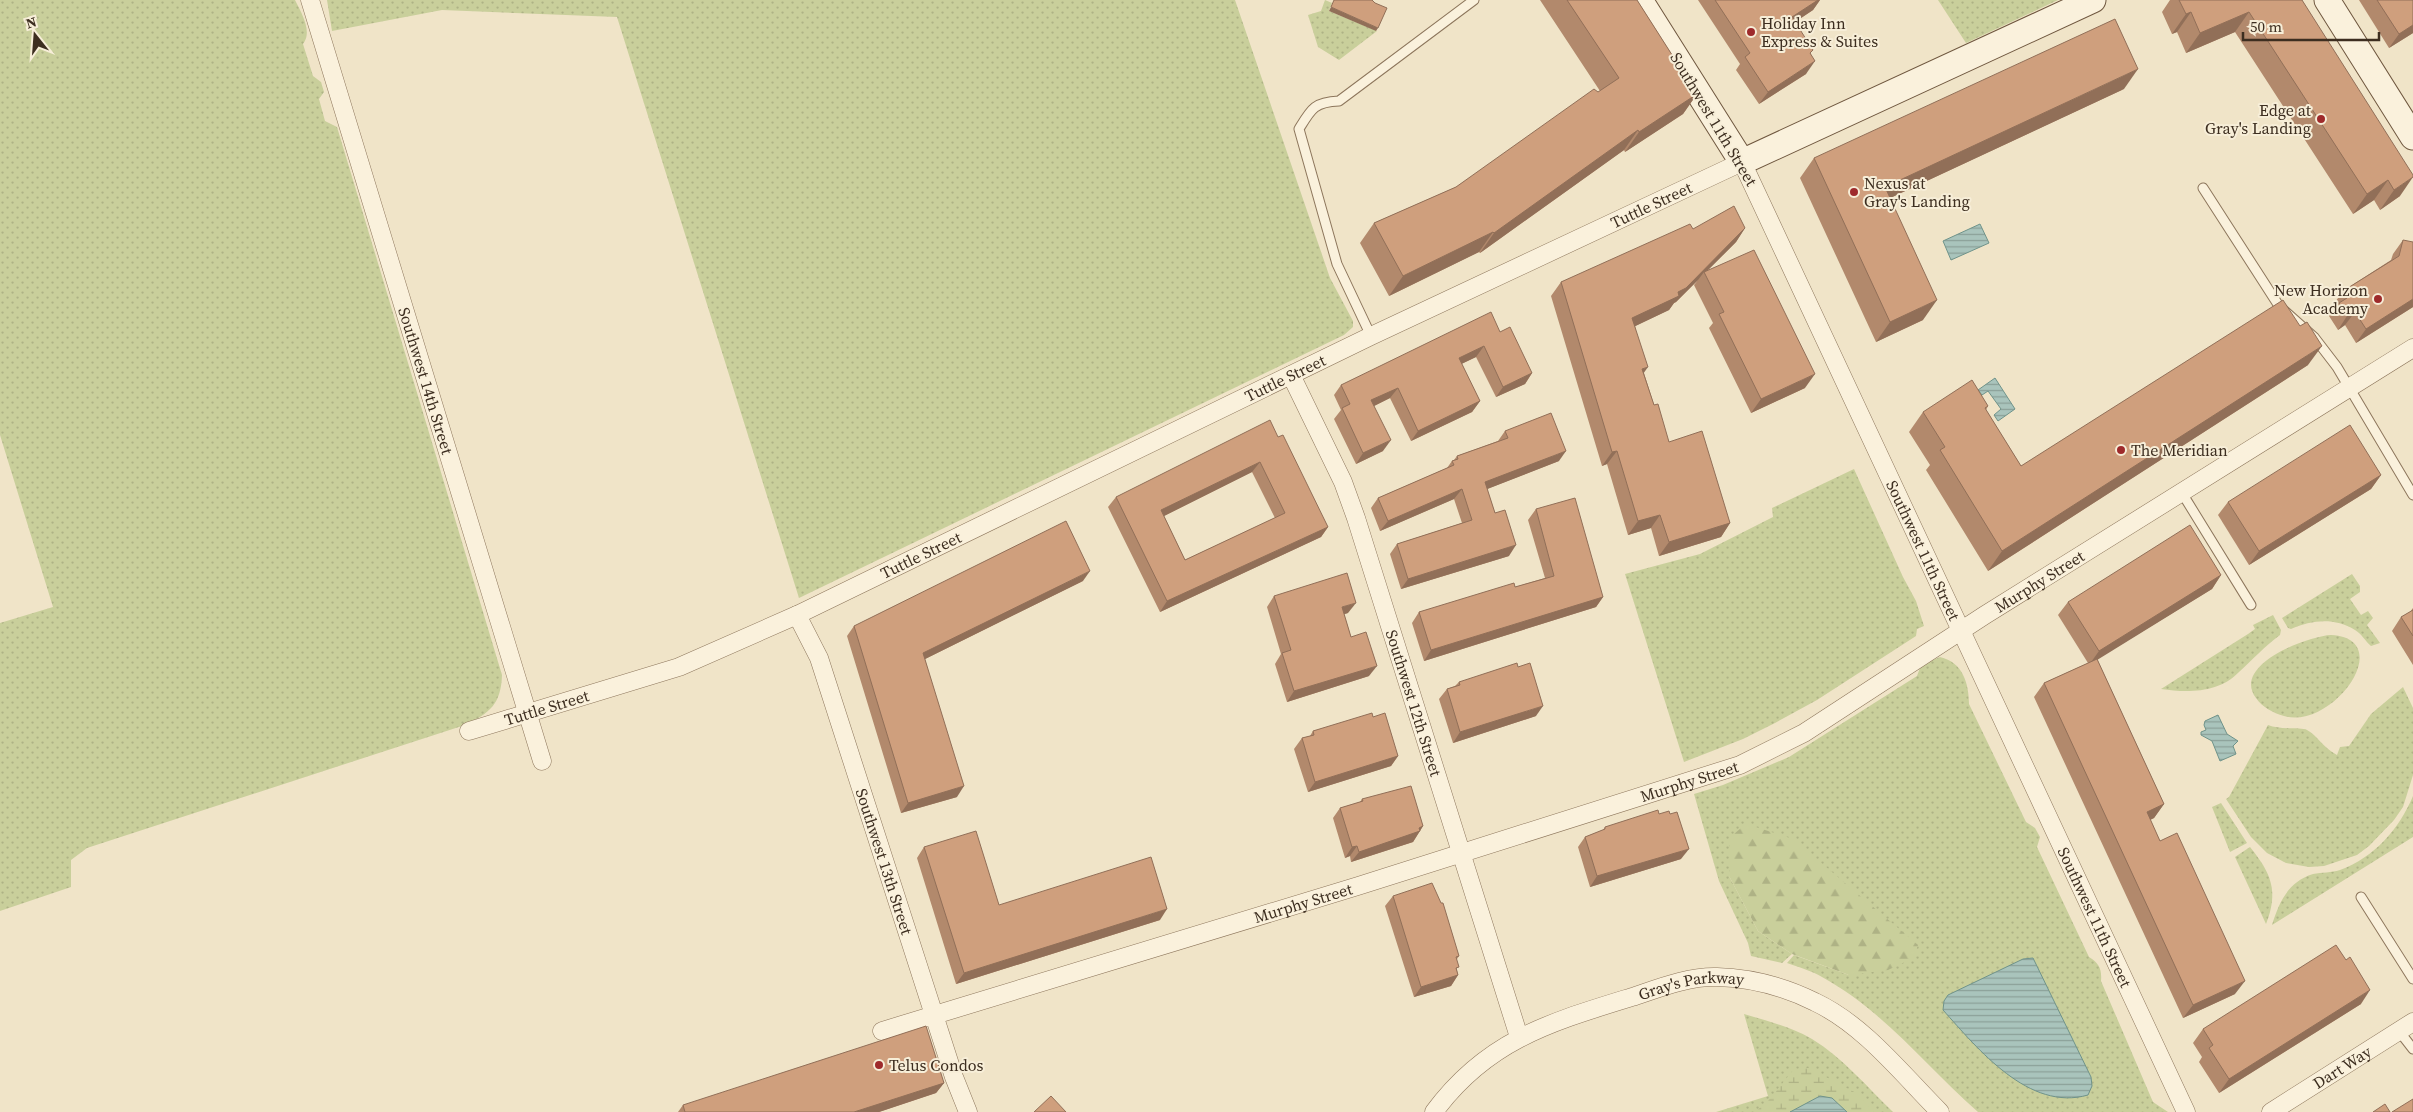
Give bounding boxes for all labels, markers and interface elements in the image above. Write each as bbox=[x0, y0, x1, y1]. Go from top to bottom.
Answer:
north arrow bbox=[10, 10, 60, 60]
scale bar bbox=[2243, 10, 2379, 42]
text: N bbox=[23, 12, 39, 34]
place label: Holiday Inn Express & Suites bbox=[1761, 12, 1878, 52]
text: 50 m bbox=[2250, 16, 2282, 37]
marker: Holiday Inn Express & Suites bbox=[1745, 26, 1757, 38]
street label: Southwest 11th Street bbox=[1665, 48, 1763, 191]
place label: Edge at Gray's Landing bbox=[2205, 99, 2312, 139]
marker: Edge at Gray's Landing bbox=[2315, 113, 2327, 125]
place label: Nexus at Gray's Landing bbox=[1864, 172, 1970, 212]
street label: Tuttle Street bbox=[1607, 176, 1696, 233]
marker: Nexus at Gray's Landing bbox=[1848, 186, 1860, 198]
place label: New Horizon Academy bbox=[2274, 279, 2369, 319]
marker: New Horizon Academy bbox=[2372, 293, 2384, 305]
street label: Southwest 14th Street bbox=[393, 305, 459, 458]
street label: Tuttle Street bbox=[1241, 349, 1330, 407]
place label: The Meridian bbox=[2131, 439, 2228, 461]
marker: The Meridian bbox=[2115, 444, 2127, 456]
street label: Southwest 11th Street bbox=[1881, 476, 1966, 625]
street label: Tuttle Street bbox=[877, 526, 965, 584]
street label: Murphy Street bbox=[1990, 544, 2089, 617]
street label: Southwest 12th Street bbox=[1381, 627, 1448, 780]
street label: Tuttle Street bbox=[502, 684, 592, 731]
street label: Murphy Street bbox=[1637, 755, 1742, 807]
street label: Southwest 13th Street bbox=[851, 785, 919, 938]
street label: Southwest 11th Street bbox=[2053, 843, 2138, 992]
street label: Murphy Street bbox=[1251, 877, 1356, 928]
street label: Gray's Parkway bbox=[1635, 966, 1746, 1005]
street label: Dart Way bbox=[2308, 1040, 2376, 1094]
place label: Telus Condos bbox=[889, 1054, 984, 1076]
marker: Telus Condos bbox=[873, 1059, 885, 1071]

